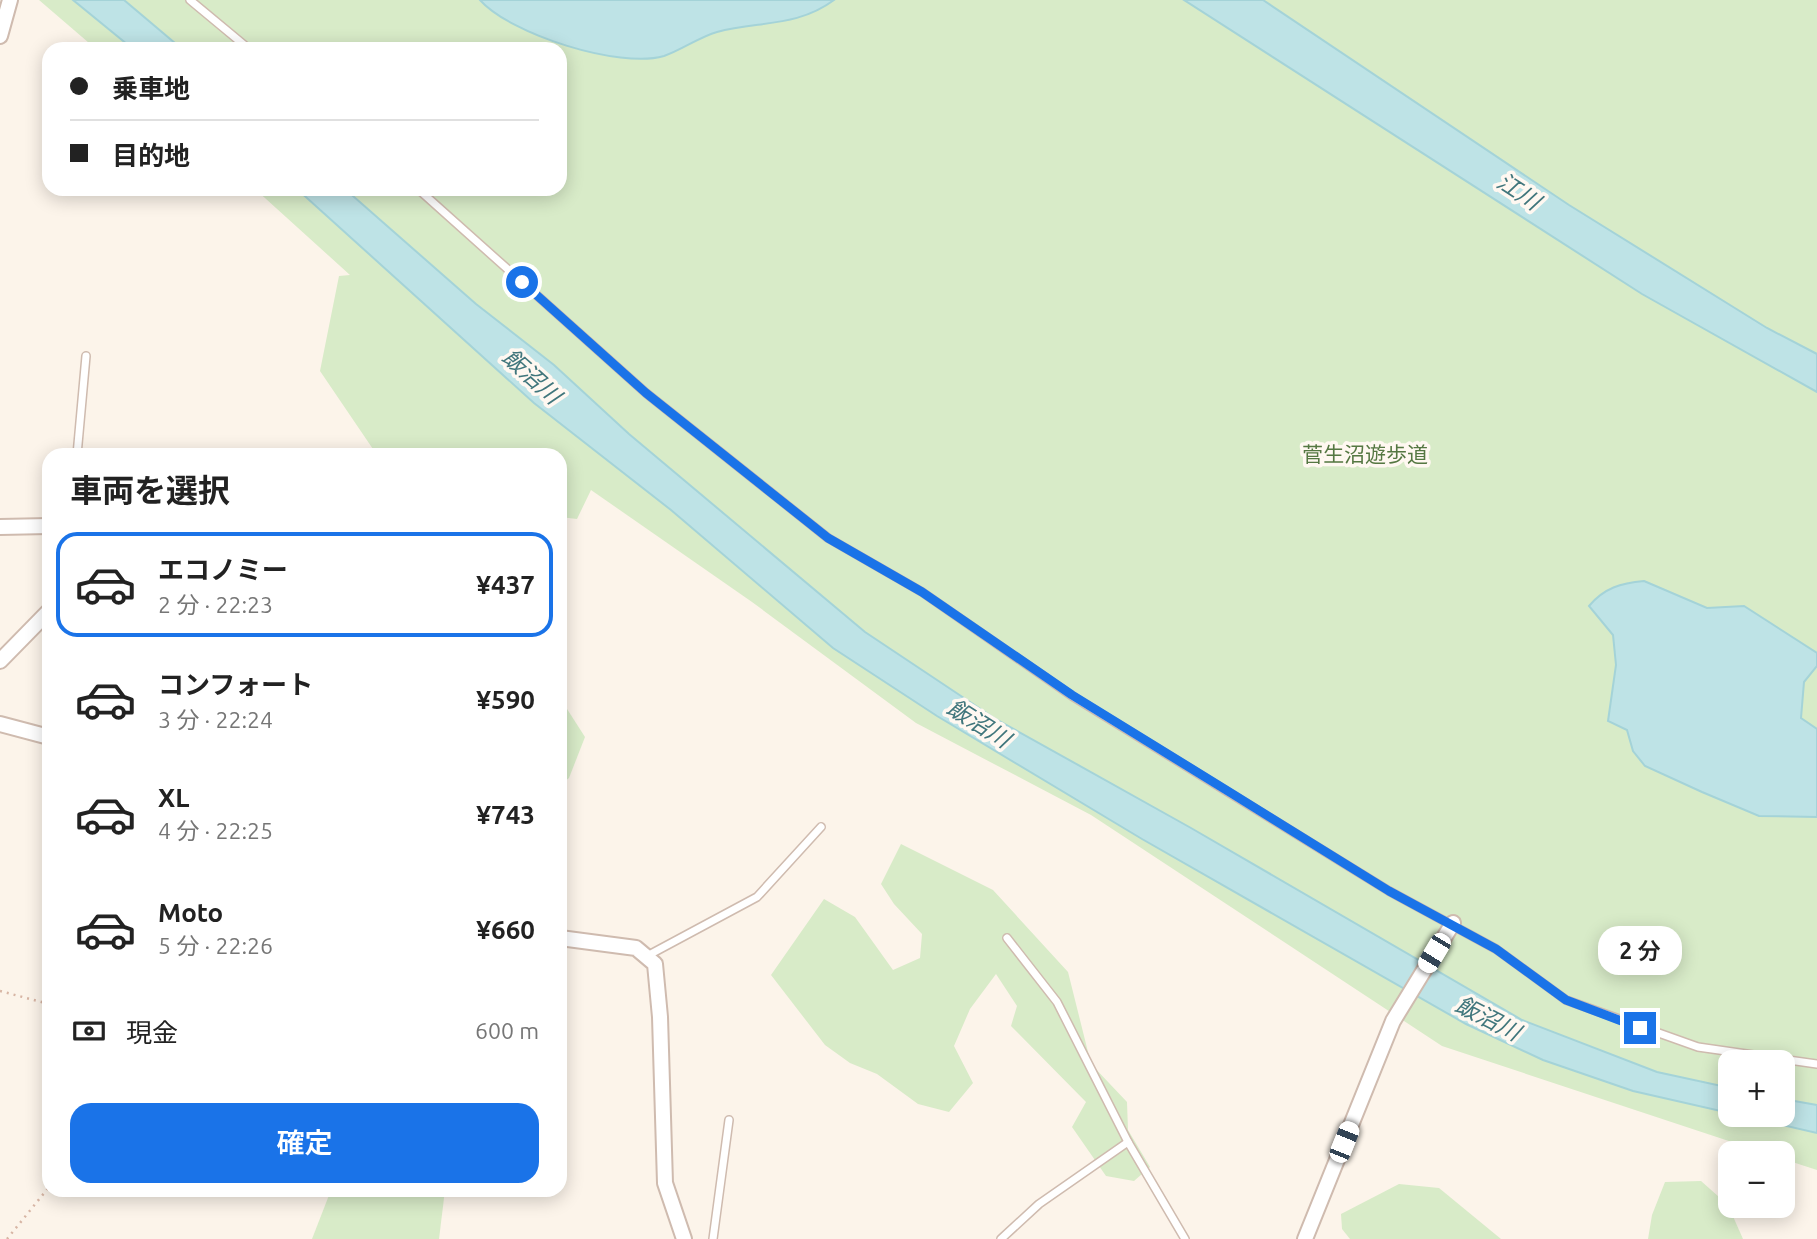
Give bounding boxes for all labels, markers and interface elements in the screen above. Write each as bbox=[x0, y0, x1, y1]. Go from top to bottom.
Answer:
text: 乗車地 bbox=[112, 74, 190, 103]
text: 目的地 bbox=[112, 141, 190, 170]
water label: 江川 bbox=[1493, 168, 1548, 216]
route start bbox=[506, 266, 538, 298]
water label: 飯沼川 bbox=[498, 344, 568, 410]
park label: 菅生沼遊歩道 bbox=[1302, 442, 1428, 466]
text: 車両を選択 bbox=[70, 472, 230, 508]
icon: car bbox=[74, 553, 137, 616]
text: エコノミー bbox=[158, 555, 288, 584]
text: ¥437 bbox=[476, 570, 535, 599]
text: 2 分 · 22:23 bbox=[158, 592, 273, 617]
icon: car bbox=[74, 668, 137, 731]
text: コンフォート bbox=[158, 670, 313, 699]
text: ¥590 bbox=[476, 685, 535, 714]
water label: 飯沼川 bbox=[943, 694, 1017, 753]
text: 3 分 · 22:24 bbox=[158, 707, 273, 732]
icon: car bbox=[74, 783, 137, 846]
text: XL bbox=[158, 783, 189, 812]
text: ¥743 bbox=[476, 800, 535, 829]
text: 4 分 · 22:25 bbox=[158, 818, 273, 843]
icon: car bbox=[74, 898, 137, 961]
text: Moto bbox=[158, 898, 223, 927]
text: ¥660 bbox=[476, 915, 535, 944]
callout: 2 分 bbox=[1598, 926, 1682, 976]
car bbox=[1415, 930, 1454, 976]
text: 5 分 · 22:26 bbox=[158, 933, 273, 958]
text: 2 分 bbox=[1619, 938, 1661, 963]
water label: 飯沼川 bbox=[1452, 991, 1527, 1046]
icon: cash bbox=[70, 1012, 108, 1050]
route end bbox=[1624, 1012, 1656, 1044]
text: 現金 bbox=[126, 1018, 178, 1047]
text: 600 m bbox=[475, 1018, 539, 1043]
map controls bbox=[1718, 1050, 1795, 1218]
button: + bbox=[1718, 1050, 1795, 1127]
button: 確定 bbox=[70, 1103, 539, 1183]
car bbox=[1327, 1119, 1362, 1165]
button: − bbox=[1718, 1141, 1795, 1218]

